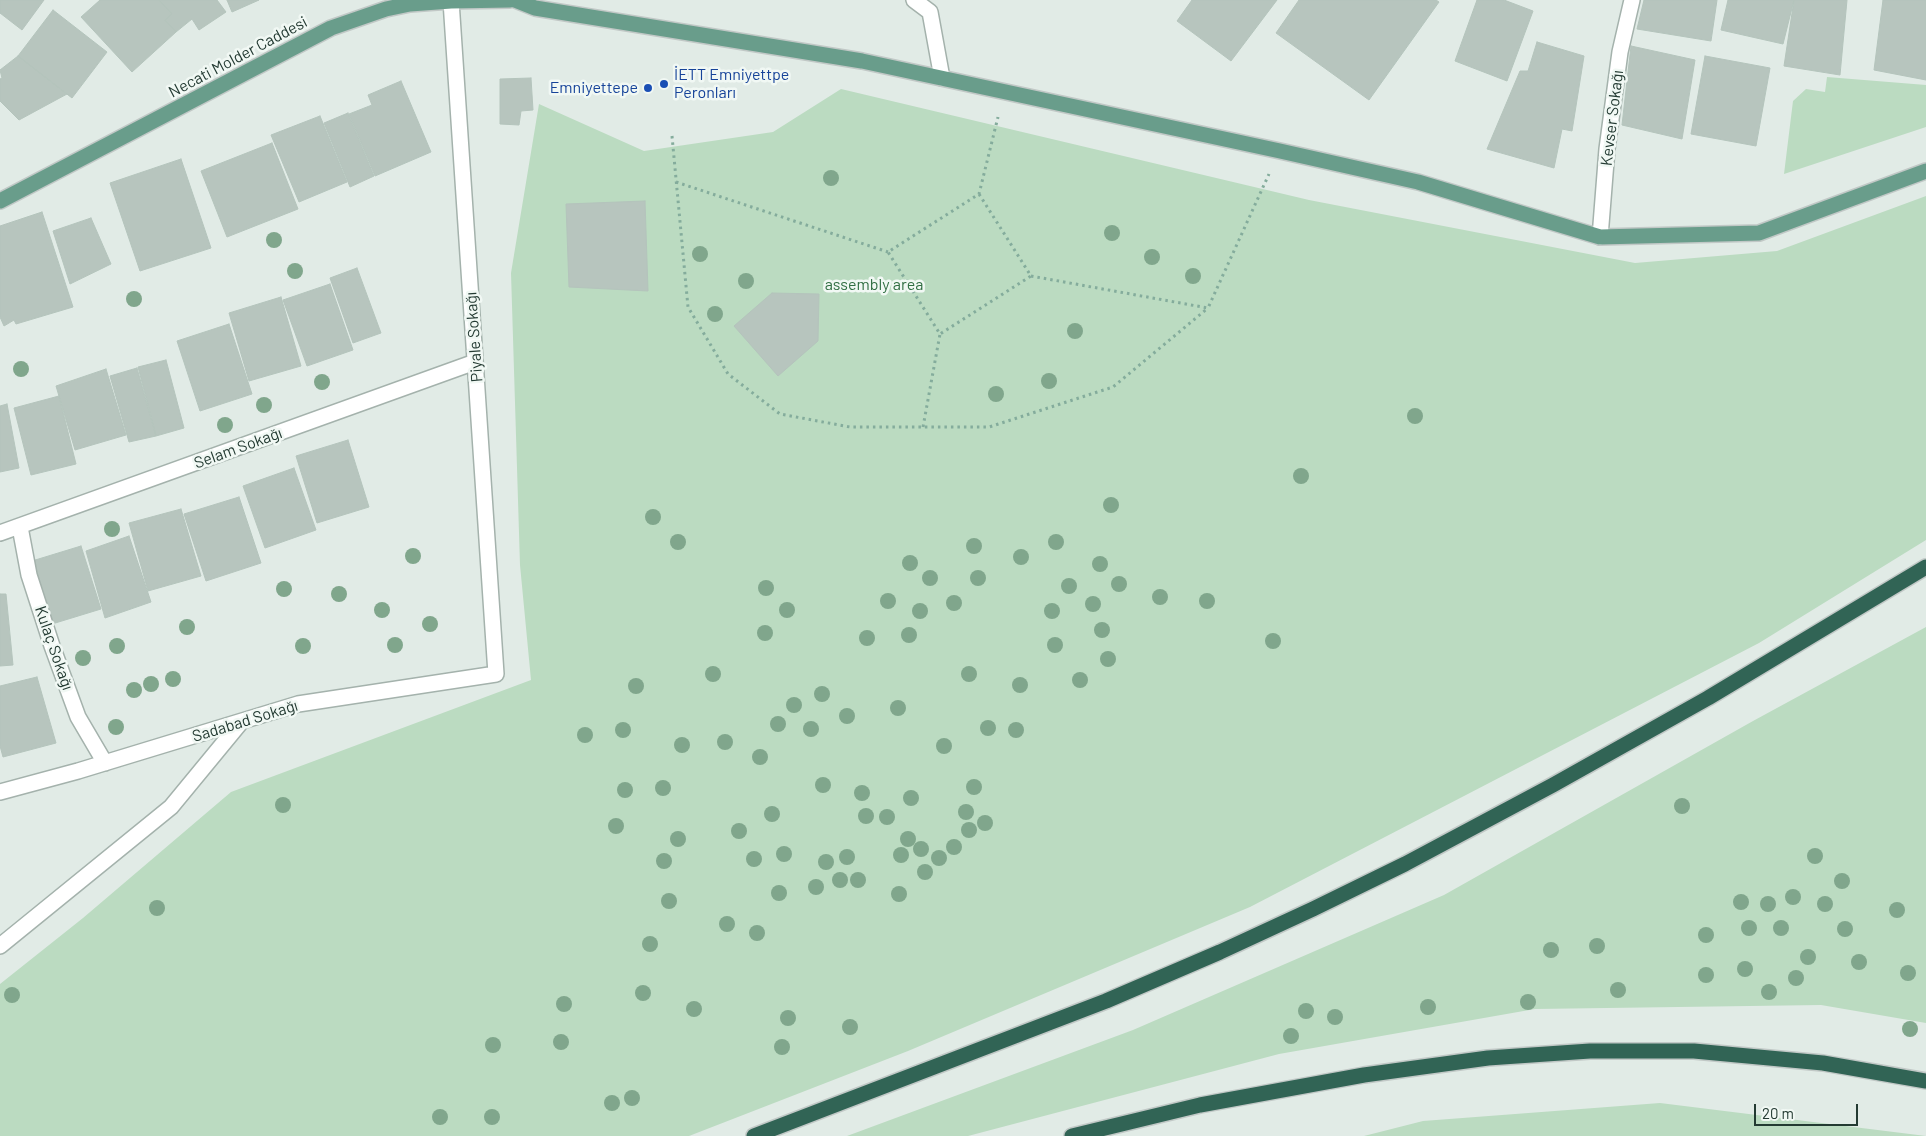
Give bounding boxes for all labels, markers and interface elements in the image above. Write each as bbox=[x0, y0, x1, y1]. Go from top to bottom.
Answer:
street label: Necati Molder Caddesi bbox=[165, 12, 311, 102]
place label: İETT Emniyettpe Peronları bbox=[674, 65, 789, 103]
street label: Kevser Sokağı bbox=[1597, 69, 1627, 167]
place label: Emniyettepe bbox=[550, 78, 638, 98]
marker: İETT Emniyettpe Peronları bbox=[658, 78, 670, 90]
marker: Emniyettepe bbox=[642, 82, 654, 94]
park label: assembly area bbox=[825, 275, 923, 295]
street label: Piyale Sokağı bbox=[461, 291, 487, 383]
street label: Selam Sokağı bbox=[191, 423, 285, 473]
street label: Kulaç Sokağı bbox=[31, 603, 77, 693]
street label: Sadabad Sokağı bbox=[190, 696, 300, 746]
scale bar bbox=[1756, 1094, 1860, 1126]
text: 20 m bbox=[1762, 1104, 1794, 1122]

